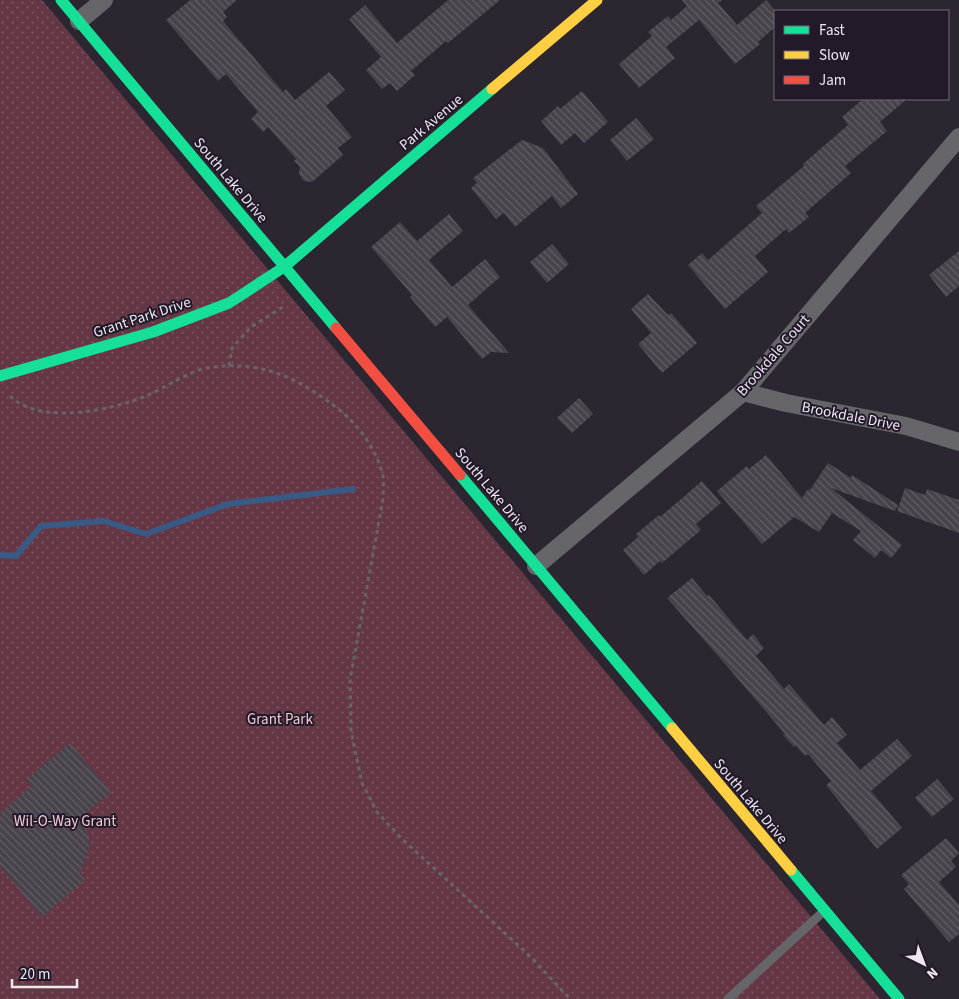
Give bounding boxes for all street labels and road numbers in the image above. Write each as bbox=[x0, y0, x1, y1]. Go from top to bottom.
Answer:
street label: Park Avenue bbox=[395, 90, 468, 155]
street label: South Lake Drive bbox=[189, 133, 273, 227]
street label: Grant Park Drive bbox=[91, 292, 194, 343]
street label: Brookdale Court bbox=[732, 310, 815, 401]
street label: Brookdale Drive bbox=[800, 397, 902, 436]
street label: South Lake Drive bbox=[450, 443, 534, 537]
street label: South Lake Drive bbox=[709, 754, 793, 848]

